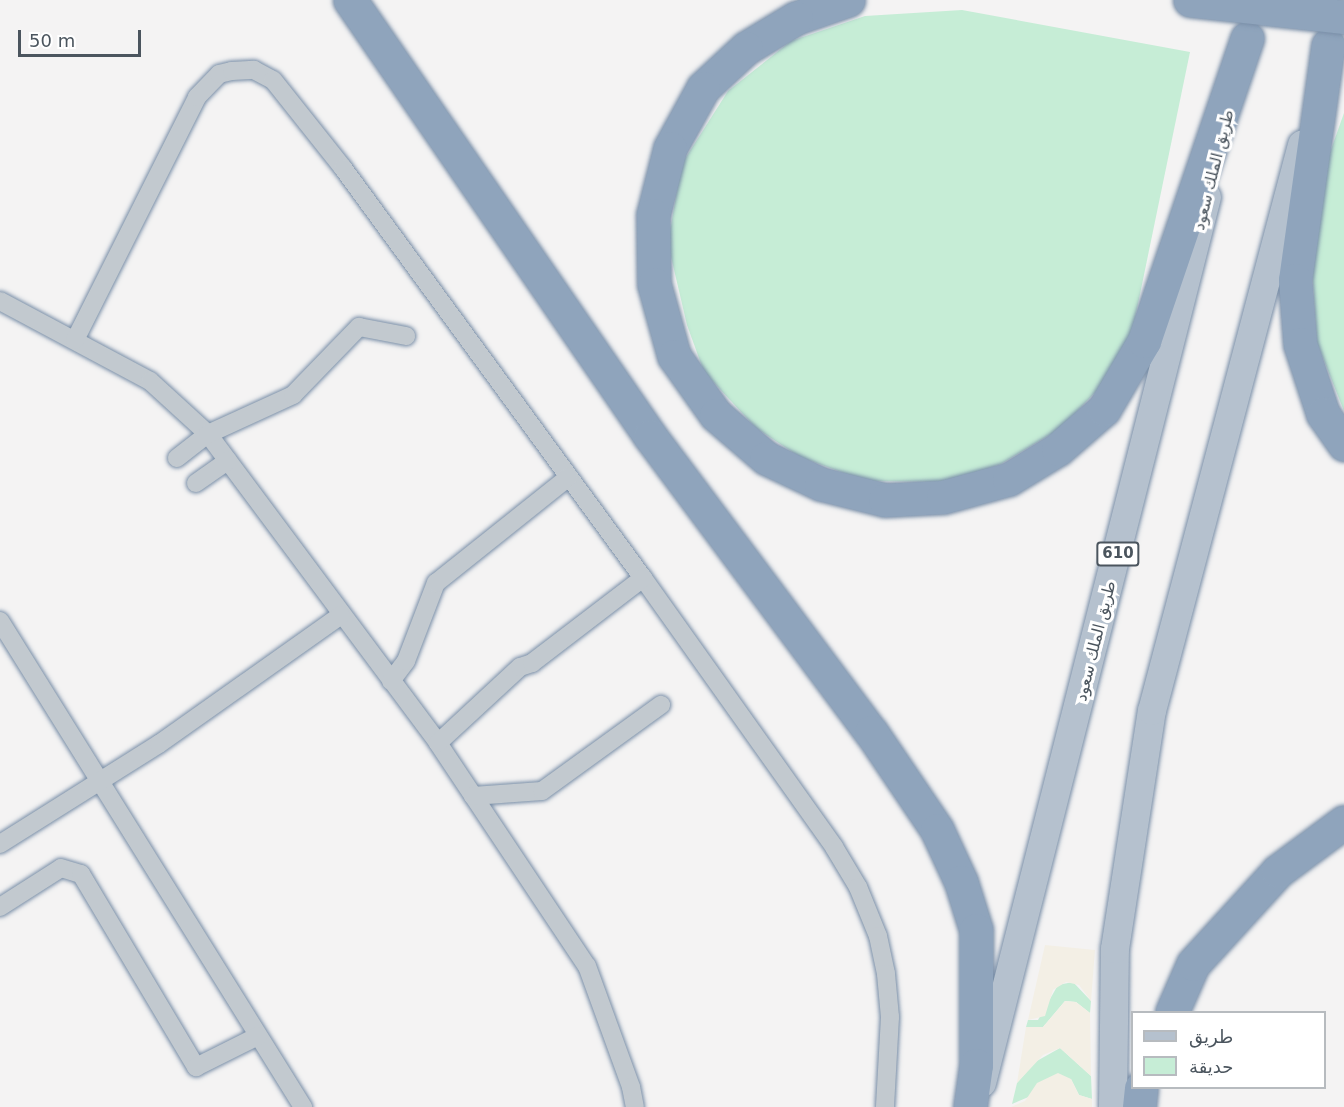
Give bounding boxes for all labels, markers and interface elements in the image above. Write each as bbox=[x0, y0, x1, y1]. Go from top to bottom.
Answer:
scale bar bbox=[21, 18, 144, 56]
text: 50 m bbox=[29, 30, 75, 51]
street label: طريق الملك سعود bbox=[1190, 108, 1238, 232]
road number: 610 bbox=[1096, 542, 1140, 566]
street label: طريق الملك سعود bbox=[1072, 579, 1120, 703]
legend bbox=[1131, 1011, 1326, 1089]
text: طريق bbox=[1189, 1026, 1233, 1047]
text: حديقة bbox=[1189, 1056, 1233, 1077]

